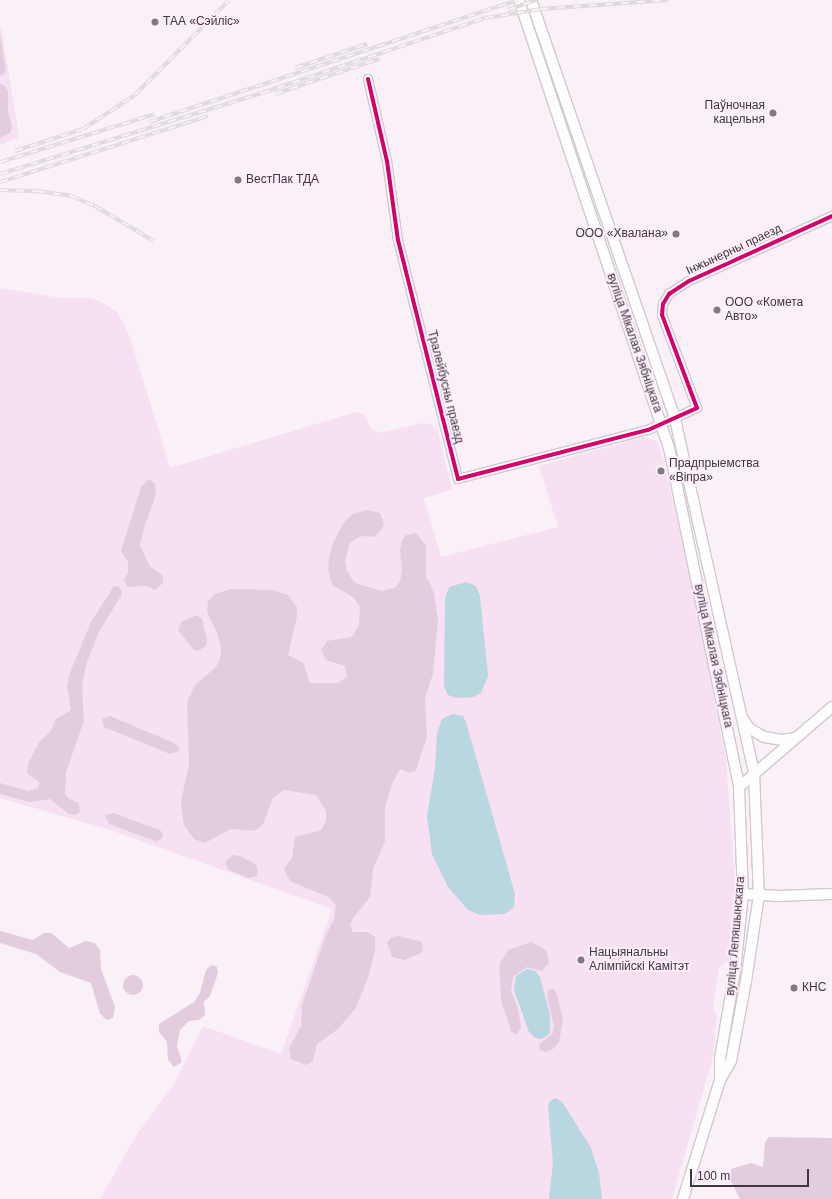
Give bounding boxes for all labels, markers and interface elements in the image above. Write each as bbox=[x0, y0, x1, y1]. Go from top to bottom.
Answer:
place label: ТАА «Сэйліс» bbox=[163, 15, 240, 29]
marker: ТАА «Сэйліс» bbox=[150, 17, 160, 27]
place label: Паўночная кацельня bbox=[705, 99, 765, 127]
marker: Паўночная кацельня bbox=[768, 108, 778, 118]
place label: ВестПак ТДА bbox=[246, 173, 319, 187]
marker: ВестПак ТДА bbox=[233, 175, 243, 185]
street label: Інжынерны праезд bbox=[684, 222, 784, 278]
place label: ООО «Хвалана» bbox=[575, 227, 668, 241]
marker: ООО «Хвалана» bbox=[671, 229, 681, 239]
street label: вуліца Мікалая Зябніцкага bbox=[603, 271, 665, 415]
place label: ООО «Комета Авто» bbox=[725, 296, 803, 324]
marker: ООО «Комета Авто» bbox=[712, 305, 722, 315]
street label: Тралейбусны праезд bbox=[424, 329, 466, 445]
place label: Прадпрыемства «Віпра» bbox=[669, 457, 759, 485]
marker: Прадпрыемства «Віпра» bbox=[656, 466, 666, 476]
street label: вуліца Мікалая Зябніцкага bbox=[691, 583, 735, 729]
street label: вуліца Лепяшынскага bbox=[724, 876, 748, 996]
place label: Нацыянальны Алімпійскі Камітэт bbox=[589, 946, 689, 974]
marker: Нацыянальны Алімпійскі Камітэт bbox=[576, 955, 586, 965]
place label: КНС bbox=[802, 981, 826, 995]
marker: КНС bbox=[789, 983, 799, 993]
scale bar bbox=[692, 1161, 811, 1187]
text: 100 m bbox=[697, 1169, 730, 1183]

